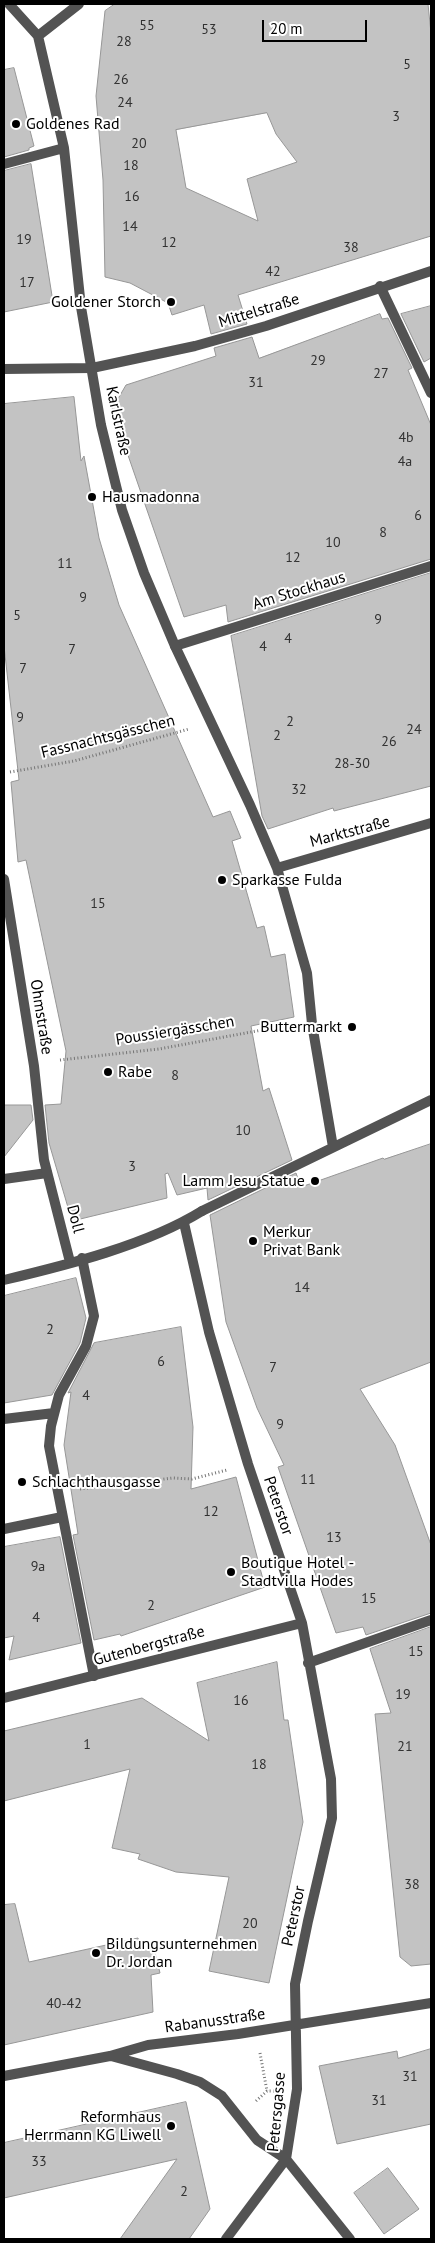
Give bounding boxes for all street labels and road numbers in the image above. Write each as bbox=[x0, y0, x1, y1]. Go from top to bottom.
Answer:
street label: Mittelstraße bbox=[216, 290, 302, 332]
street label: Karlstraße bbox=[101, 385, 135, 457]
street label: Am Stockhaus bbox=[250, 568, 348, 614]
street label: Fassnachtsgässchen bbox=[39, 711, 177, 763]
street label: Marktstraße bbox=[308, 812, 392, 852]
street label: Ohmstraße bbox=[26, 978, 56, 1056]
street label: Poussiergässchen bbox=[114, 1012, 236, 1050]
street label: Doll bbox=[62, 1203, 88, 1235]
street label: Peterstor bbox=[259, 1474, 297, 1538]
street label: Gutenbergstraße bbox=[91, 1622, 207, 1670]
street label: Peterstor bbox=[278, 1884, 310, 1948]
street label: Rabanusstraße bbox=[164, 2004, 266, 2038]
street label: Petersgasse bbox=[264, 2071, 290, 2153]

